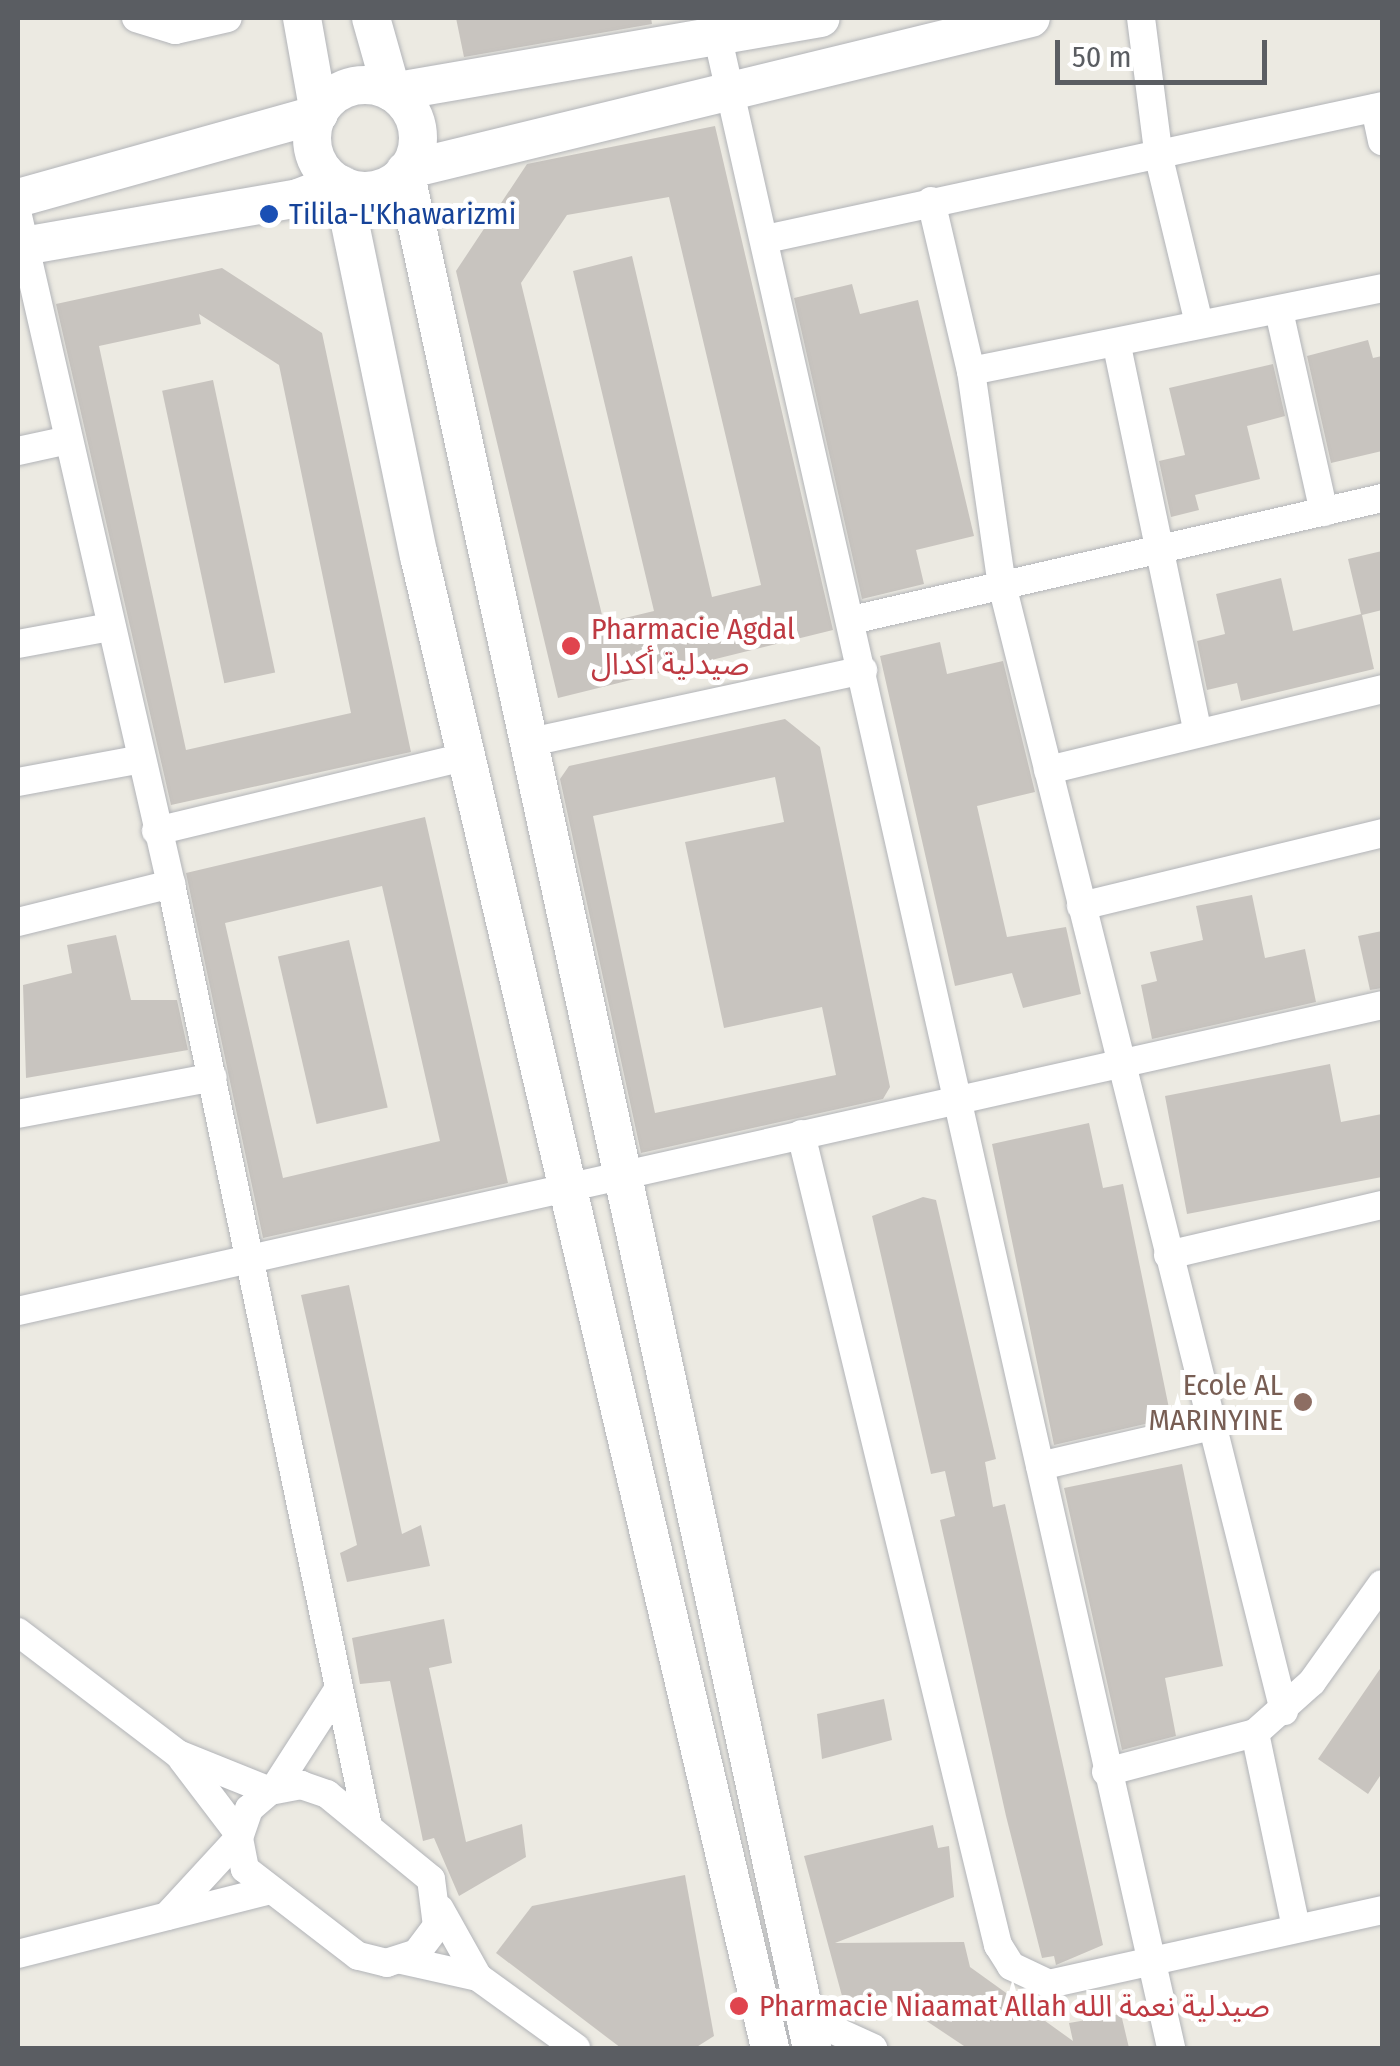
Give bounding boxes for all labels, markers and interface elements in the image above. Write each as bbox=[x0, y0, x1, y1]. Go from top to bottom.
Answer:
scale bar bbox=[1060, 20, 1272, 82]
text: 50 m bbox=[1072, 39, 1132, 75]
place label: Tilila-L'Khawarizmi bbox=[289, 196, 516, 232]
marker: Tilila-L'Khawarizmi bbox=[258, 203, 280, 225]
place label: Pharmacie Agdal صيدلية أكدال bbox=[591, 611, 795, 682]
marker: Pharmacie Agdal صيدلية أكدال bbox=[560, 635, 582, 657]
place label: Ecole AL MARINYINE bbox=[1148, 1367, 1283, 1438]
marker: Ecole AL MARINYINE bbox=[1292, 1391, 1314, 1413]
place label: Pharmacie Niaamat Allah صيدلية نعمة الله bbox=[759, 1988, 1270, 2024]
marker: Pharmacie Niaamat Allah صيدلية نعمة الله bbox=[728, 1995, 750, 2017]

